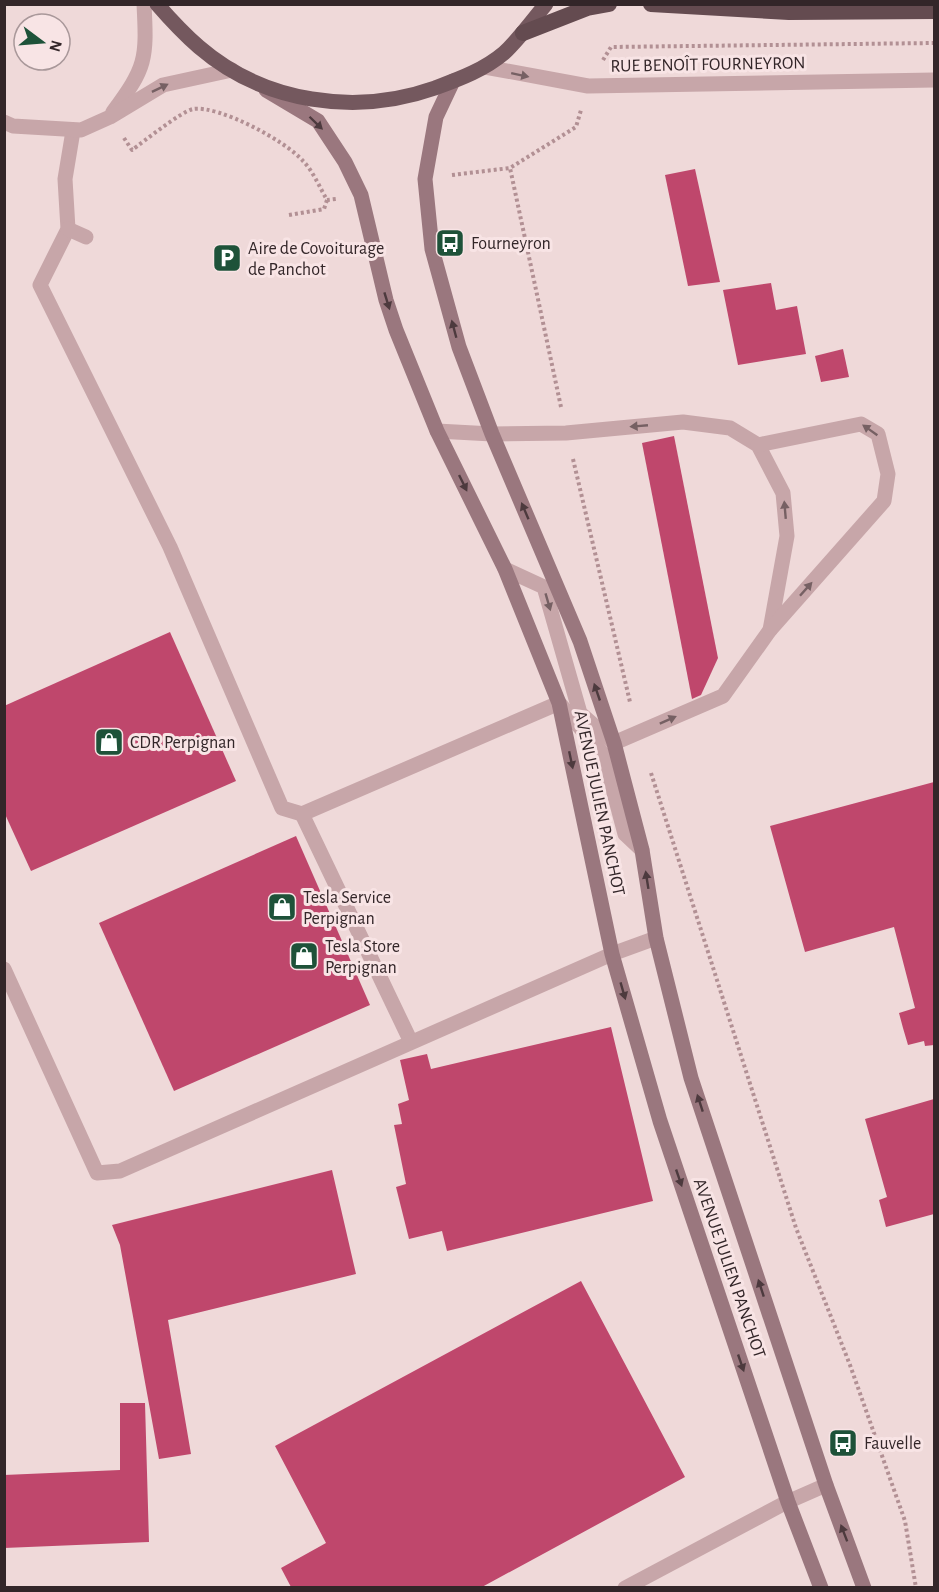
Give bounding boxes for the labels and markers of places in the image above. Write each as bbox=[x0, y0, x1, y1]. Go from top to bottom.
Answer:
bus stop icon: Fourneyron bbox=[434, 227, 466, 259]
place label: Fourneyron bbox=[471, 235, 551, 253]
place label: Aire de Covoiturage de Panchot bbox=[248, 240, 384, 279]
parking icon: Aire de Covoiturage de Panchot bbox=[211, 242, 243, 274]
shop icon: CDR Perpignan bbox=[93, 726, 125, 758]
place label: CDR Perpignan bbox=[130, 734, 236, 752]
place label: Tesla Service Perpignan bbox=[303, 889, 391, 928]
shop icon: Tesla Service Perpignan bbox=[266, 891, 298, 923]
place label: Tesla Store Perpignan bbox=[325, 938, 400, 977]
shop icon: Tesla Store Perpignan bbox=[288, 940, 320, 972]
bus stop icon: Fauvelle bbox=[827, 1427, 859, 1459]
place label: Fauvelle bbox=[864, 1435, 921, 1453]

